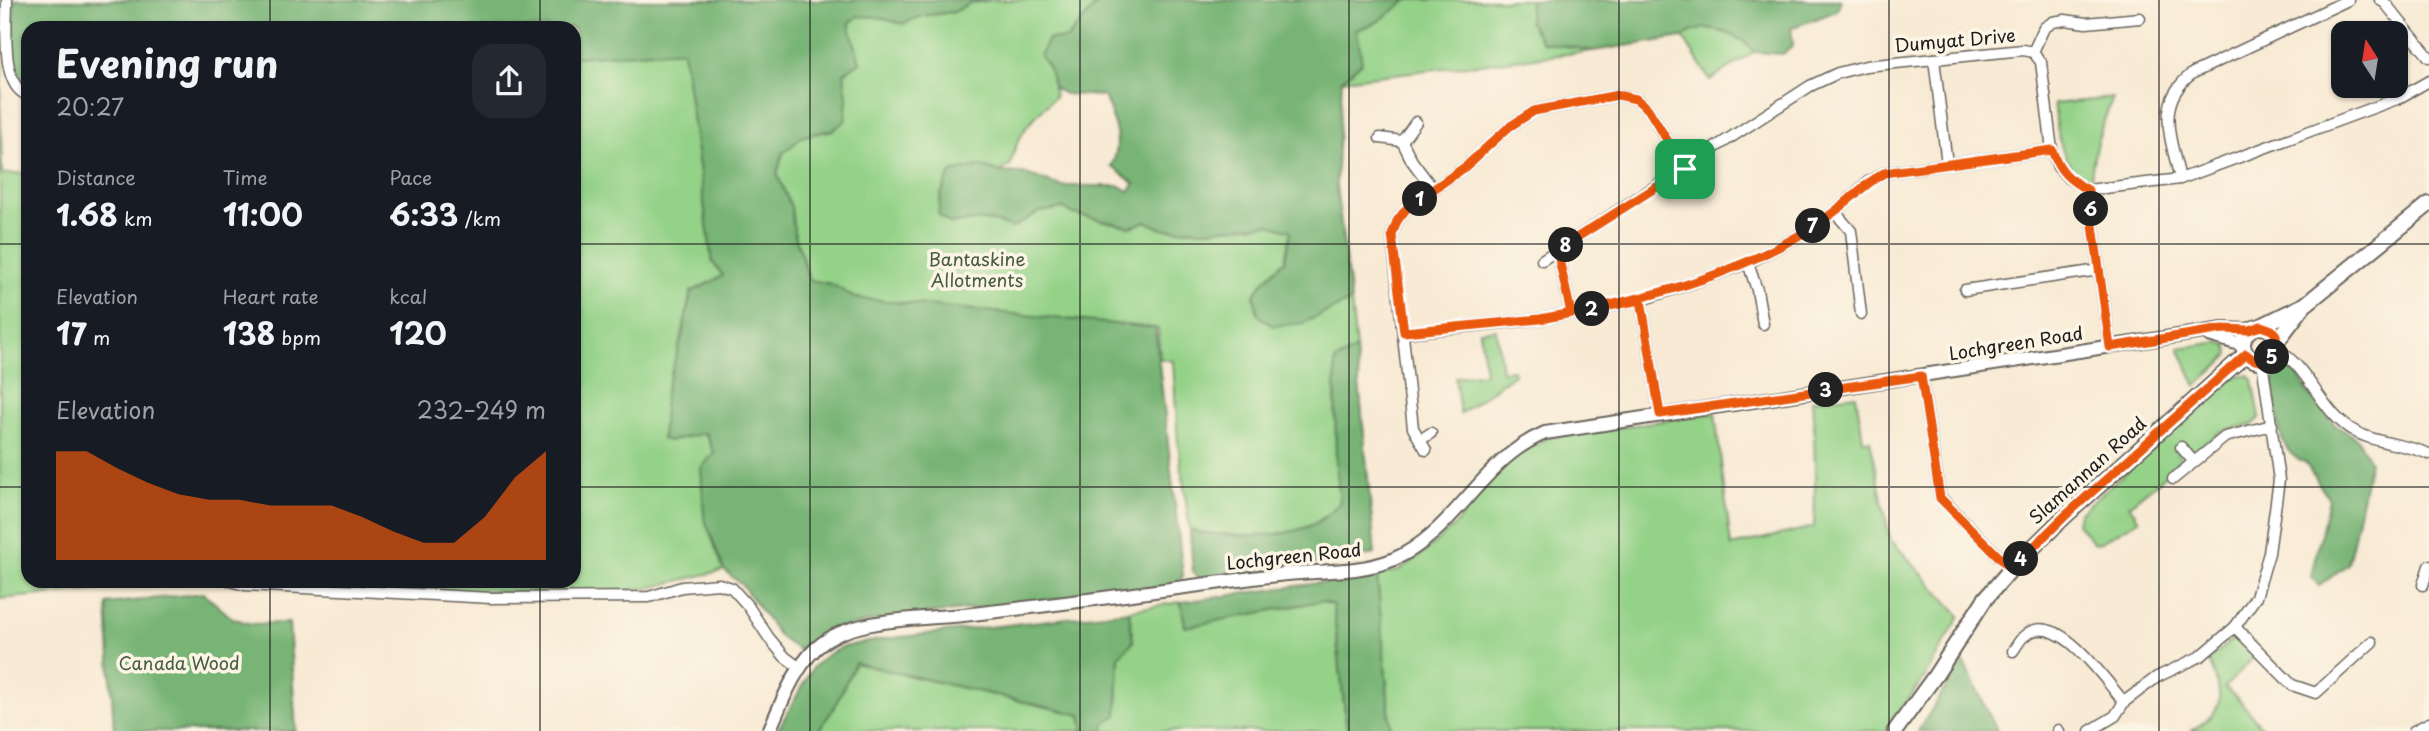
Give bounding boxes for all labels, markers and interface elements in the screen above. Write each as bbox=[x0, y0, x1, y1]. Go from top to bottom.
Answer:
street label: Dumyat Drive bbox=[1893, 21, 2017, 58]
north arrow bbox=[2331, 21, 2408, 98]
map controls bbox=[2331, 21, 2408, 98]
text: Evening run bbox=[56, 34, 278, 91]
button: share bbox=[472, 44, 546, 118]
text: 20:27 bbox=[56, 89, 124, 124]
pin bbox=[1655, 139, 1715, 199]
icon: arrive bbox=[1666, 150, 1704, 188]
text: Distance bbox=[56, 163, 136, 191]
text: Time bbox=[223, 163, 268, 191]
text: Pace bbox=[389, 163, 432, 191]
pin: 1 bbox=[1402, 182, 1438, 216]
text: 1 bbox=[1415, 184, 1424, 212]
text: 1.68 bbox=[56, 191, 118, 236]
text: 11:00 bbox=[223, 191, 303, 236]
text: 6:33 bbox=[389, 191, 458, 236]
pin: 6 bbox=[2074, 192, 2108, 227]
text: 6 bbox=[2084, 194, 2097, 222]
text: km bbox=[118, 204, 153, 232]
text: /km bbox=[458, 204, 501, 232]
pin: 7 bbox=[1796, 208, 1830, 244]
text: 7 bbox=[1807, 211, 1818, 239]
pin: 8 bbox=[1548, 228, 1584, 262]
text: 8 bbox=[1560, 230, 1571, 258]
park label: Bantaskine Allotments bbox=[928, 245, 1026, 293]
text: Elevation bbox=[56, 282, 138, 310]
text: Heart rate bbox=[223, 282, 319, 310]
text: kcal bbox=[389, 282, 427, 310]
pin: 2 bbox=[1574, 292, 1610, 326]
text: 2 bbox=[1585, 294, 1598, 322]
text: 17 bbox=[56, 310, 87, 355]
text: 138 bbox=[223, 310, 275, 355]
text: 120 bbox=[389, 310, 447, 355]
street label: Lochgreen Road bbox=[1947, 319, 2085, 366]
text: m bbox=[87, 323, 110, 351]
text: bpm bbox=[275, 323, 321, 351]
pin: 5 bbox=[2254, 340, 2290, 374]
text: 5 bbox=[2265, 342, 2278, 370]
pin: 3 bbox=[1808, 372, 1843, 408]
text: 3 bbox=[1819, 375, 1832, 403]
text: Elevation bbox=[56, 392, 155, 427]
text: 232–249 m bbox=[417, 392, 546, 427]
street label: Slamannan Road bbox=[2022, 410, 2152, 530]
street label: Lochgreen Road bbox=[1225, 535, 1363, 576]
pin: 4 bbox=[2004, 542, 2038, 576]
text: 4 bbox=[2014, 544, 2027, 572]
park label: Canada Wood bbox=[118, 649, 240, 676]

